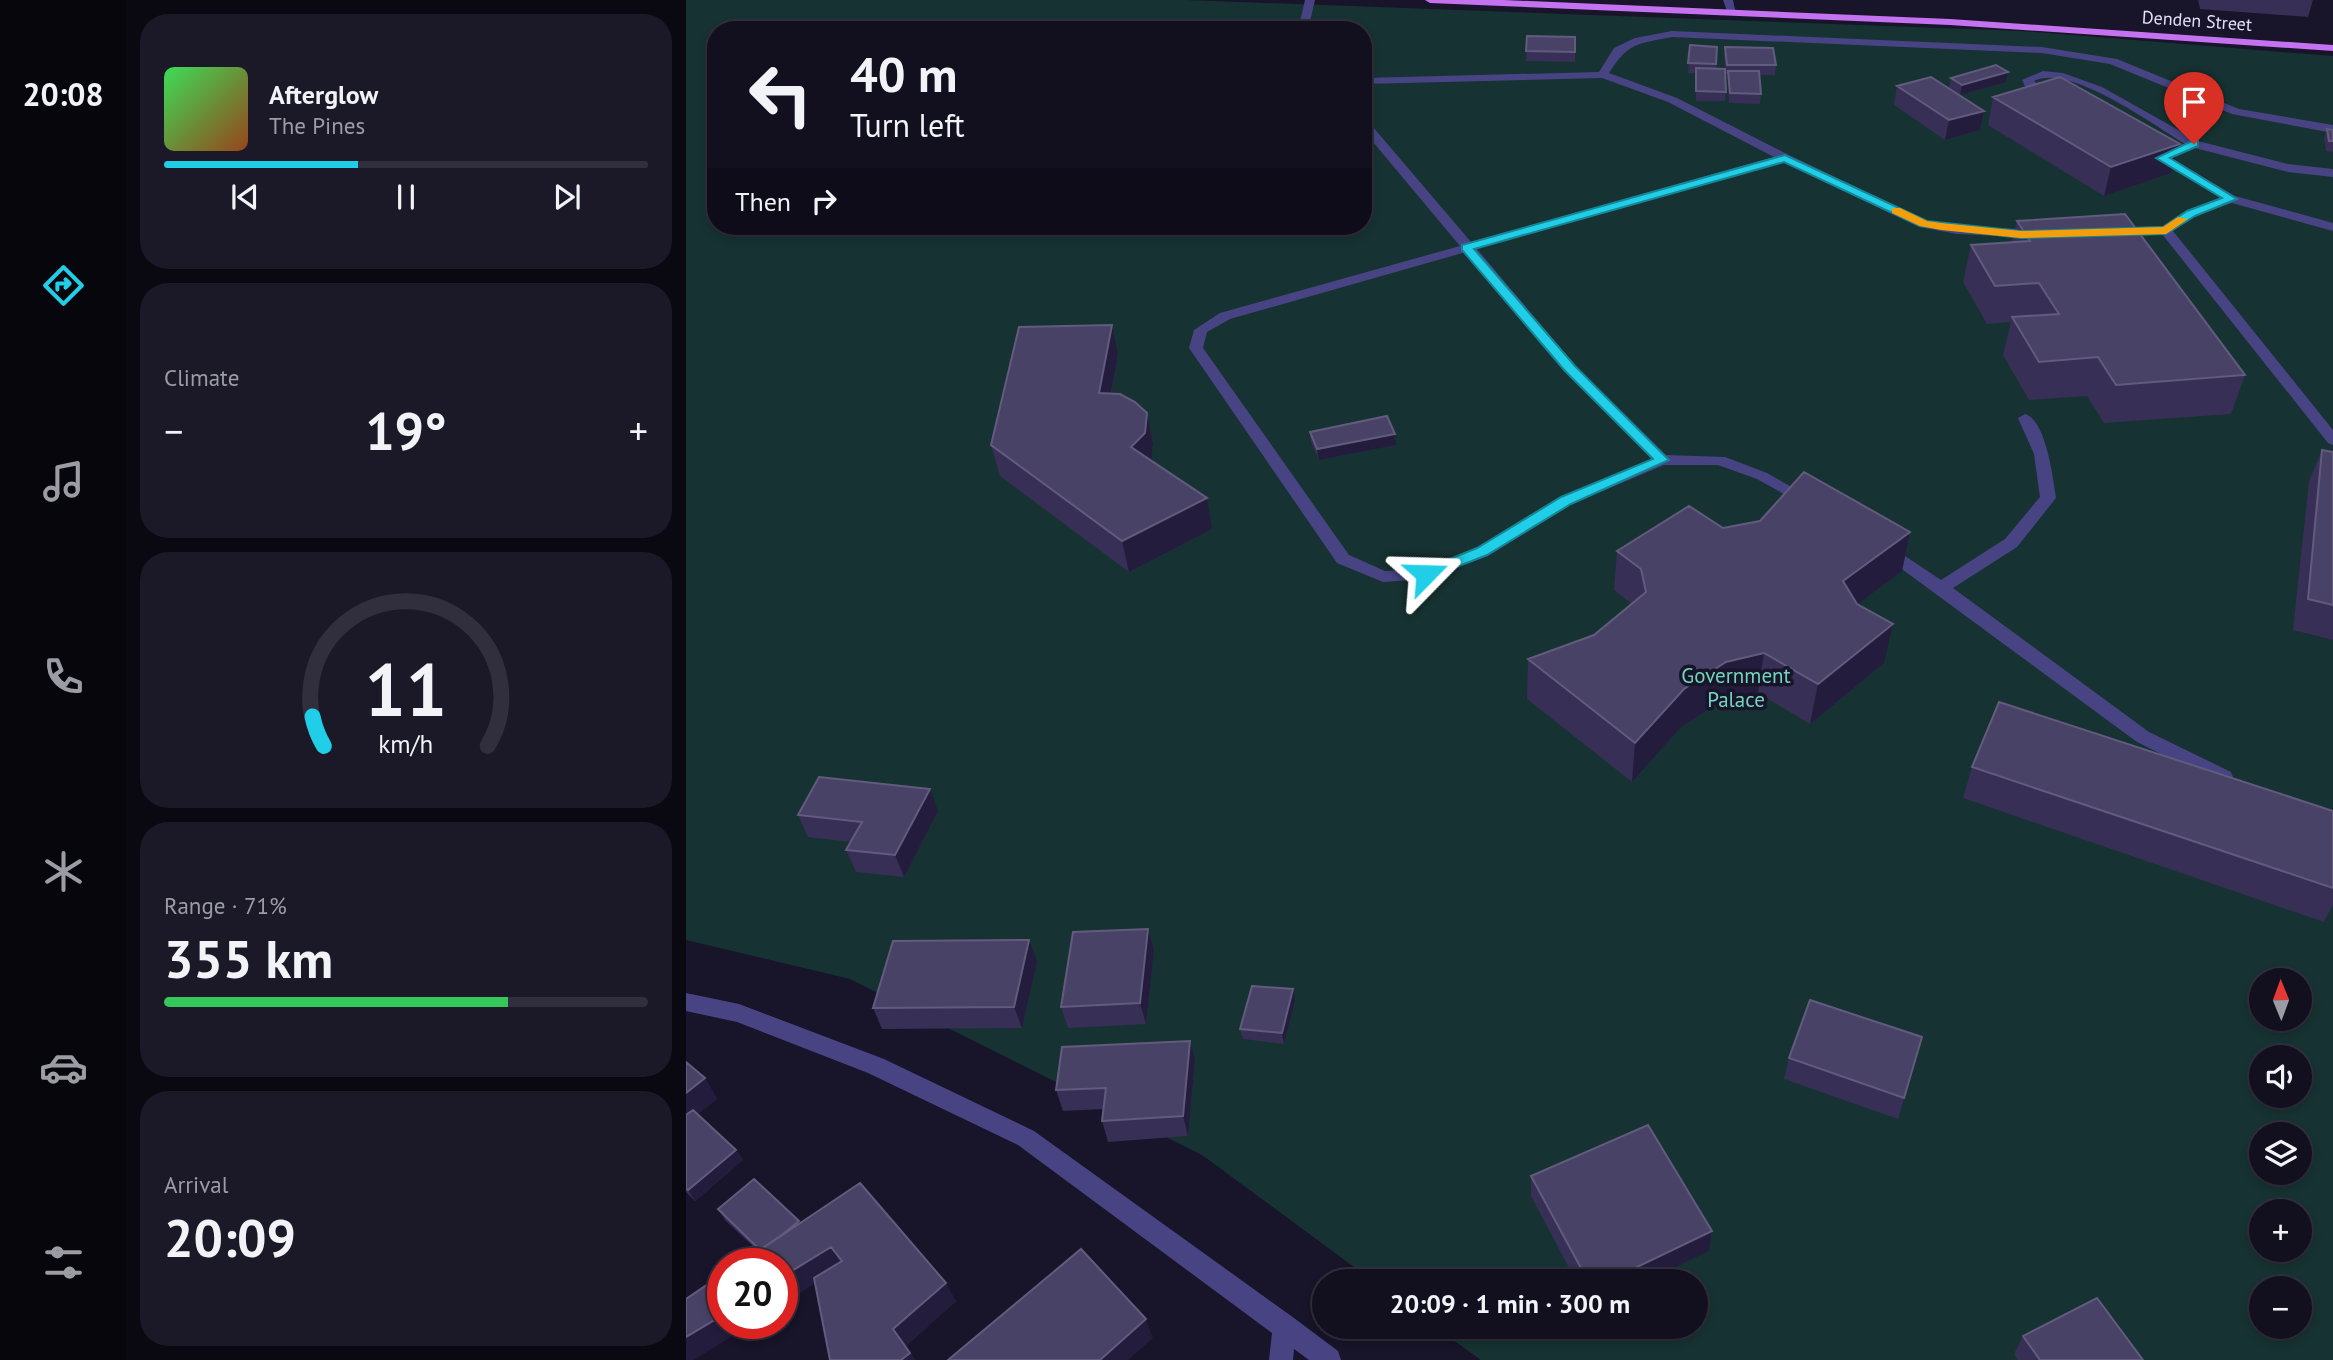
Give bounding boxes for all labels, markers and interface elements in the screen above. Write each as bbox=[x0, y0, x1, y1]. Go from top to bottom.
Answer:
street label: Denden Street bbox=[2141, 5, 2253, 36]
text: 40 m bbox=[850, 42, 957, 106]
icon: left bbox=[735, 49, 826, 140]
pin bbox=[2164, 72, 2224, 144]
text: 20:08 bbox=[22, 73, 104, 115]
text: Afterglow bbox=[269, 78, 378, 111]
icon: arrive bbox=[2175, 83, 2213, 121]
text: Turn left bbox=[850, 104, 965, 146]
text: The Pines bbox=[269, 111, 365, 140]
icon: previous bbox=[226, 178, 264, 216]
icon: pause bbox=[387, 178, 425, 216]
icon: next bbox=[548, 178, 586, 216]
icon: right bbox=[805, 182, 843, 220]
text: Then bbox=[735, 185, 791, 218]
icon: directions bbox=[39, 261, 88, 310]
text: Climate bbox=[164, 363, 239, 392]
text: 19° bbox=[365, 397, 447, 464]
text: − bbox=[164, 406, 183, 455]
text: + bbox=[629, 406, 648, 455]
icon: music bbox=[39, 457, 88, 506]
position arrow bbox=[1389, 537, 1463, 611]
text: 11 bbox=[365, 642, 447, 736]
icon: phone bbox=[39, 652, 88, 701]
park label: Government Palace bbox=[1681, 662, 1791, 713]
text: km/h bbox=[379, 728, 433, 760]
icon: climate bbox=[39, 847, 88, 896]
text: Range · 71% bbox=[164, 891, 287, 920]
text: 355 km bbox=[164, 925, 333, 992]
north arrow bbox=[2249, 968, 2312, 1031]
map controls bbox=[2249, 968, 2312, 1339]
icon: car bbox=[39, 1043, 88, 1092]
button: sound bbox=[2249, 1045, 2312, 1108]
button: layers bbox=[2249, 1122, 2312, 1185]
text: Arrival bbox=[164, 1170, 228, 1199]
button: + bbox=[2249, 1199, 2312, 1262]
text: 20:09 bbox=[164, 1204, 296, 1271]
icon: filters bbox=[39, 1238, 88, 1287]
speed limit sign: 20 bbox=[707, 1248, 798, 1339]
button: − bbox=[2249, 1276, 2312, 1339]
text: 20:09 · 1 min · 300 m bbox=[1390, 1287, 1630, 1320]

